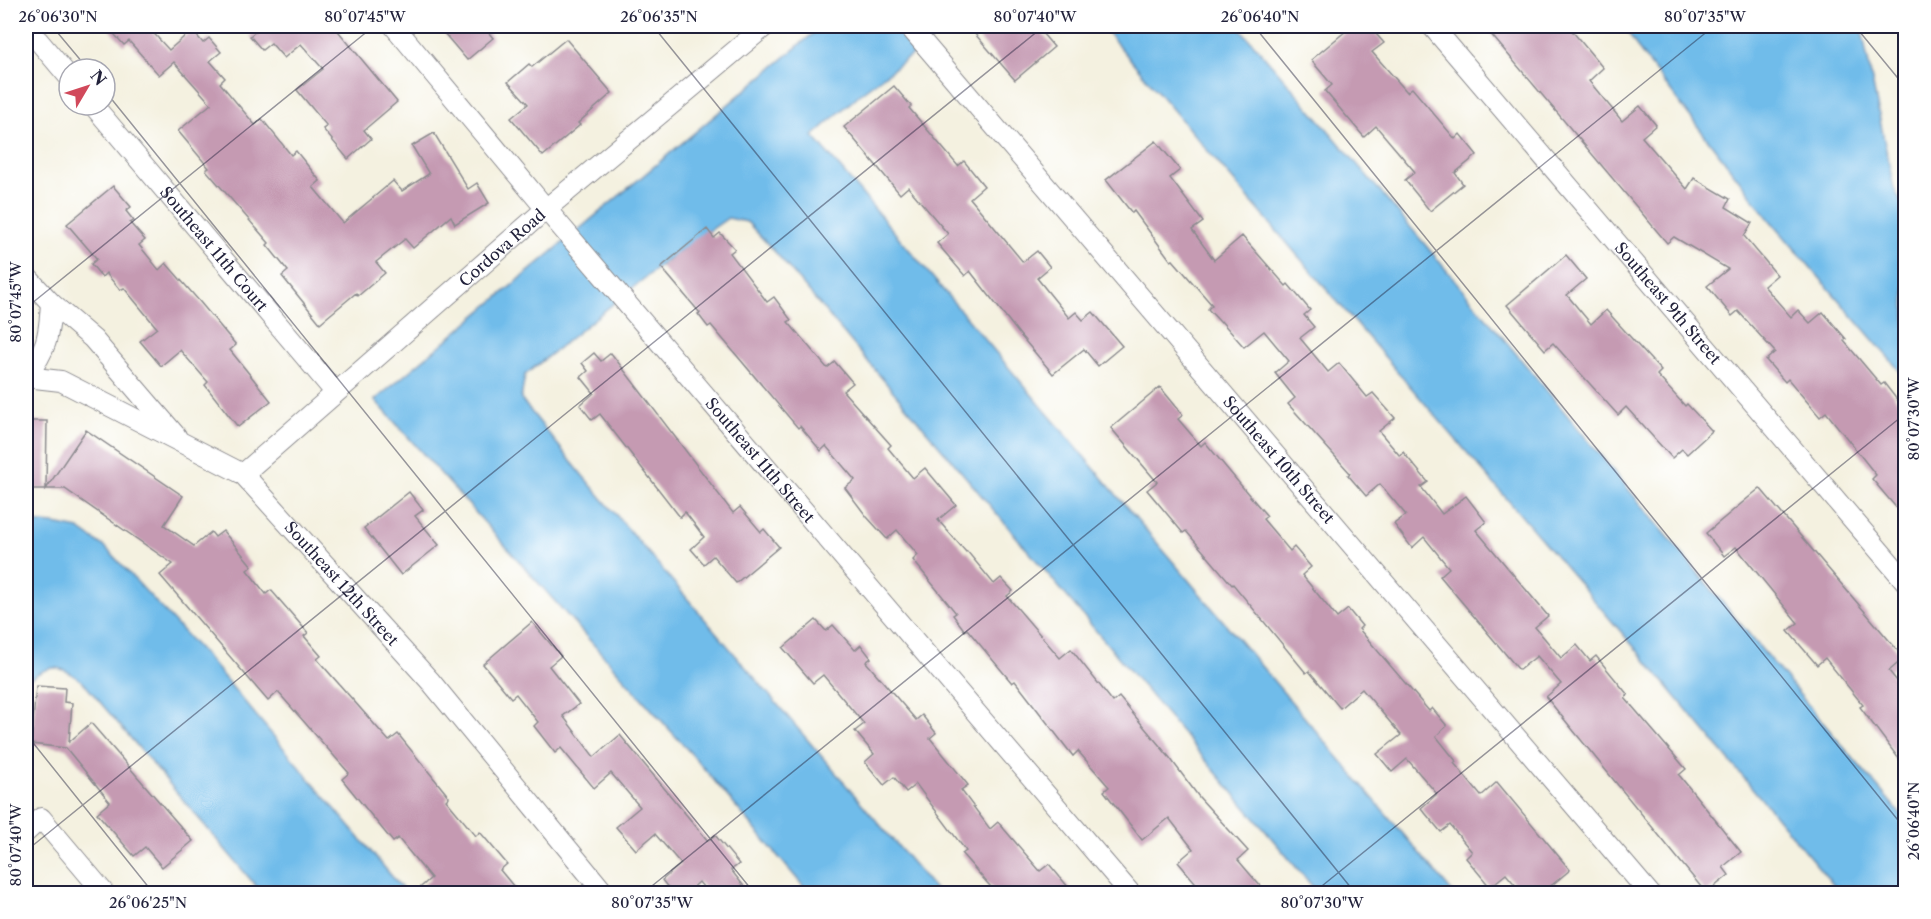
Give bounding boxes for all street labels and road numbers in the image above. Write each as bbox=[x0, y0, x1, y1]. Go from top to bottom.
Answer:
street label: Southeast 11th Court bbox=[156, 182, 273, 315]
street label: Cordova Road bbox=[455, 204, 549, 291]
street label: Southeast 9th Street bbox=[1611, 238, 1726, 368]
street label: Southeast 10th Street bbox=[1219, 392, 1339, 528]
street label: Southeast 11th Street bbox=[701, 393, 819, 527]
street label: Southeast 12th Street bbox=[281, 517, 403, 650]

